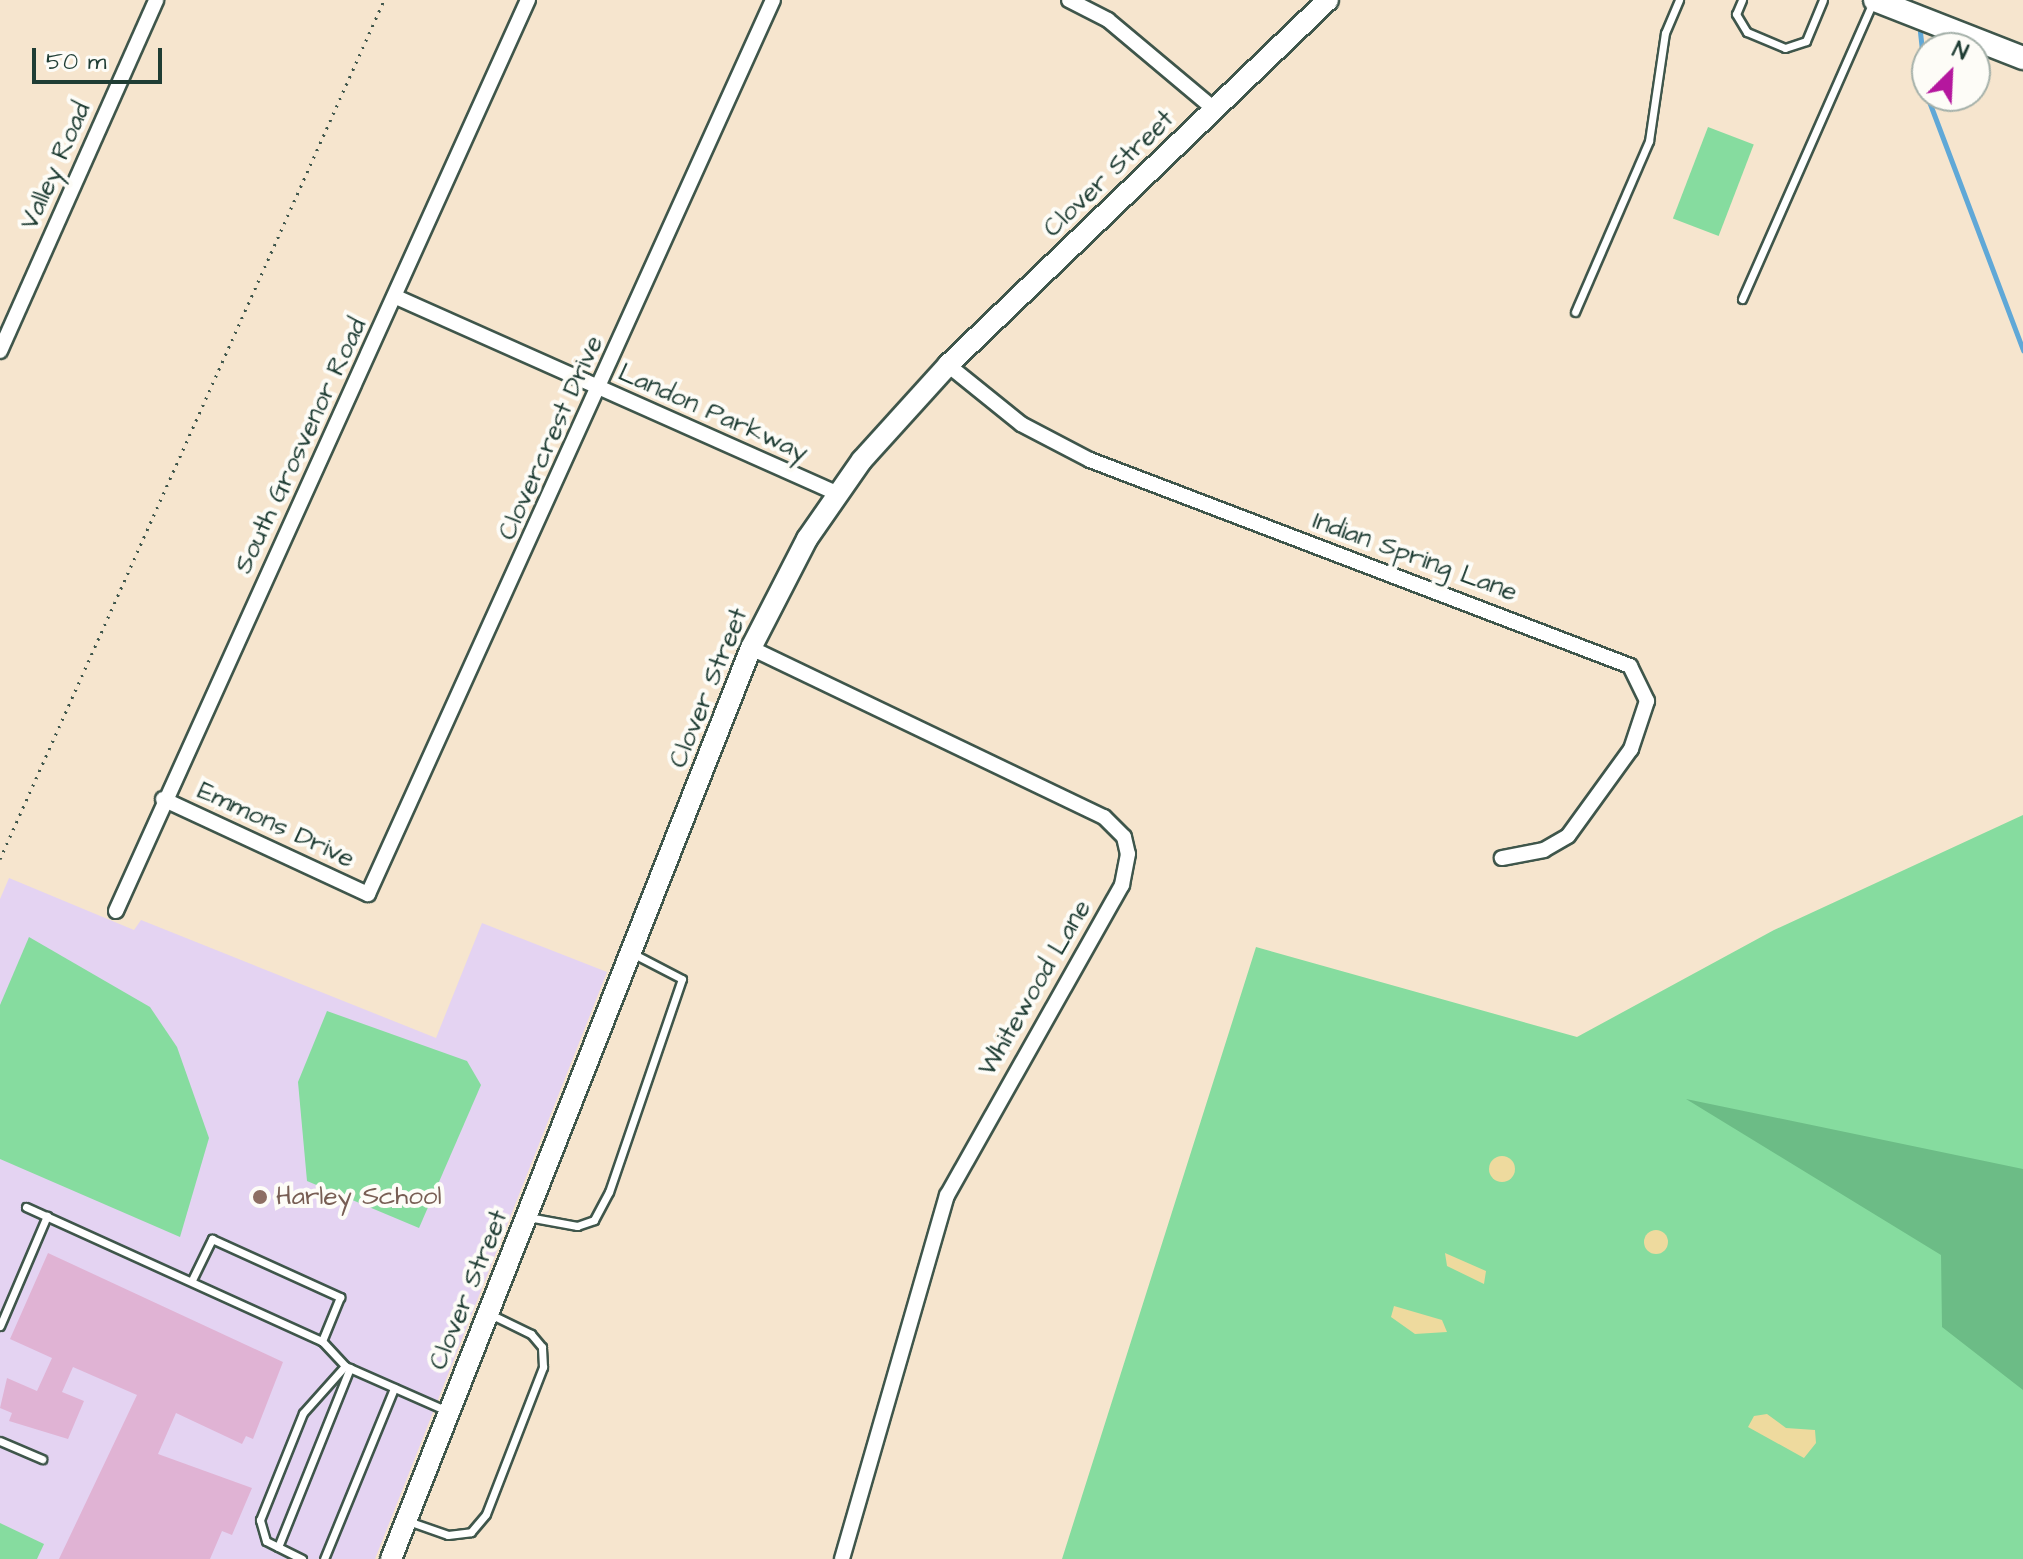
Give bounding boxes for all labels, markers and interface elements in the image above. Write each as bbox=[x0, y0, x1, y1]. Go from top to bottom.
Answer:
scale bar bbox=[36, 32, 166, 82]
north arrow bbox=[1911, 32, 1991, 112]
text: N bbox=[1948, 34, 1973, 68]
text: 50 m bbox=[46, 45, 106, 79]
street label: Valley Road bbox=[14, 97, 98, 235]
street label: Clover Street bbox=[1037, 104, 1181, 244]
street label: South Grosvenor Road bbox=[228, 313, 374, 579]
street label: Clovercrest Drive bbox=[492, 331, 610, 545]
street label: Landon Parkway bbox=[613, 357, 813, 469]
street label: Indian Spring Lane bbox=[1308, 506, 1522, 608]
street label: Clover Street bbox=[663, 604, 755, 772]
street label: Emmons Drive bbox=[193, 775, 359, 875]
street label: Whitewood Lane bbox=[972, 894, 1098, 1082]
place label: Harley School bbox=[276, 1181, 442, 1213]
marker: Harley School bbox=[251, 1188, 269, 1206]
street label: Clover Street bbox=[423, 1206, 515, 1374]

